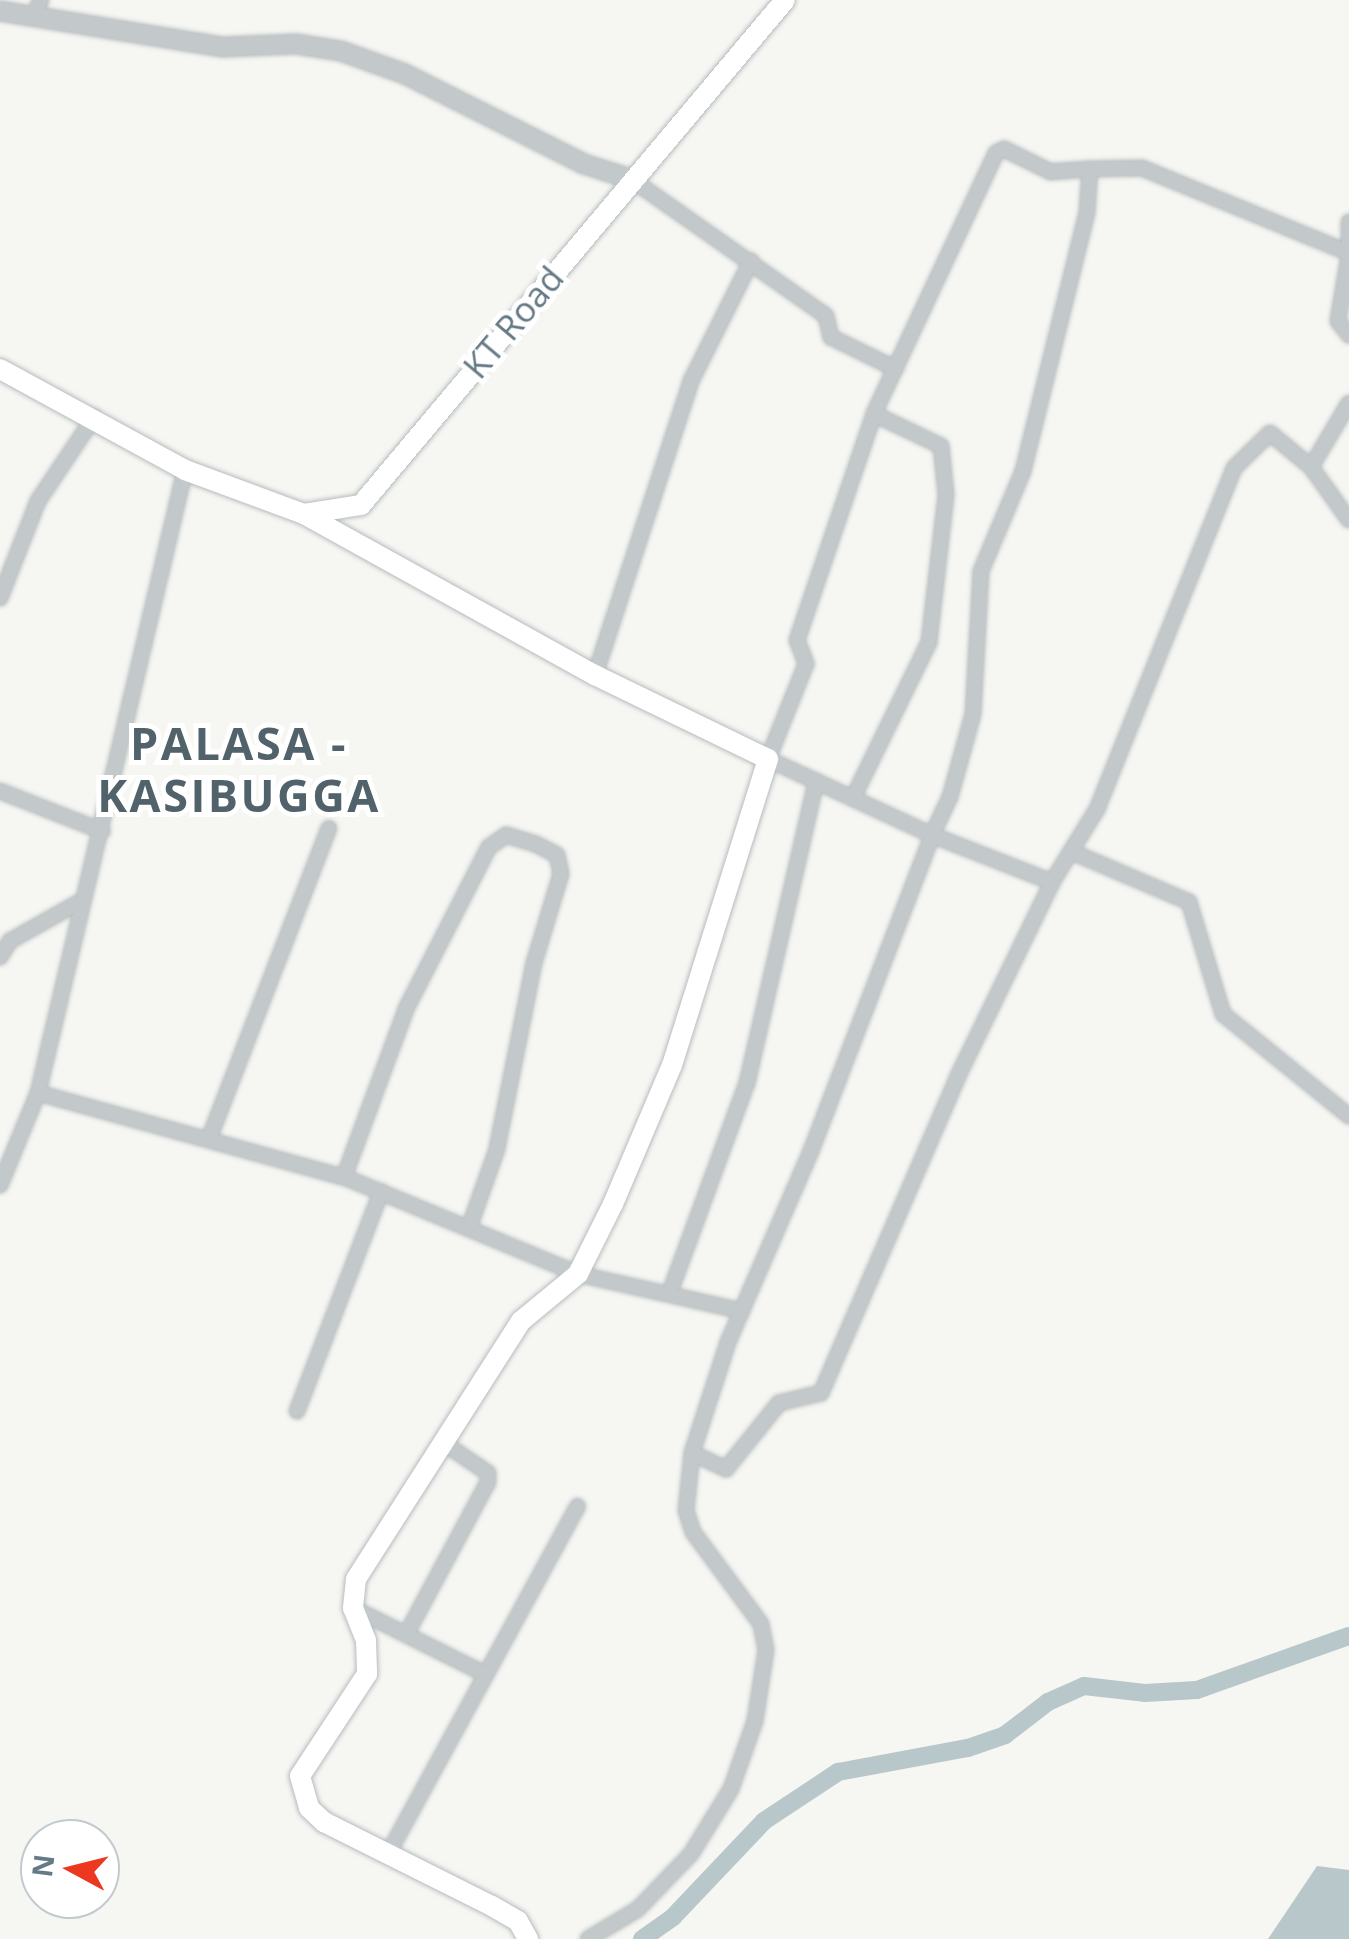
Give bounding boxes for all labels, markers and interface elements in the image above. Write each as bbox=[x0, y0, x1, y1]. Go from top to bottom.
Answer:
street label: KT Road bbox=[454, 257, 572, 387]
district label: PALASA - KASIBUGGA bbox=[97, 716, 381, 822]
north arrow bbox=[20, 1819, 120, 1919]
text: N bbox=[22, 1852, 62, 1879]

